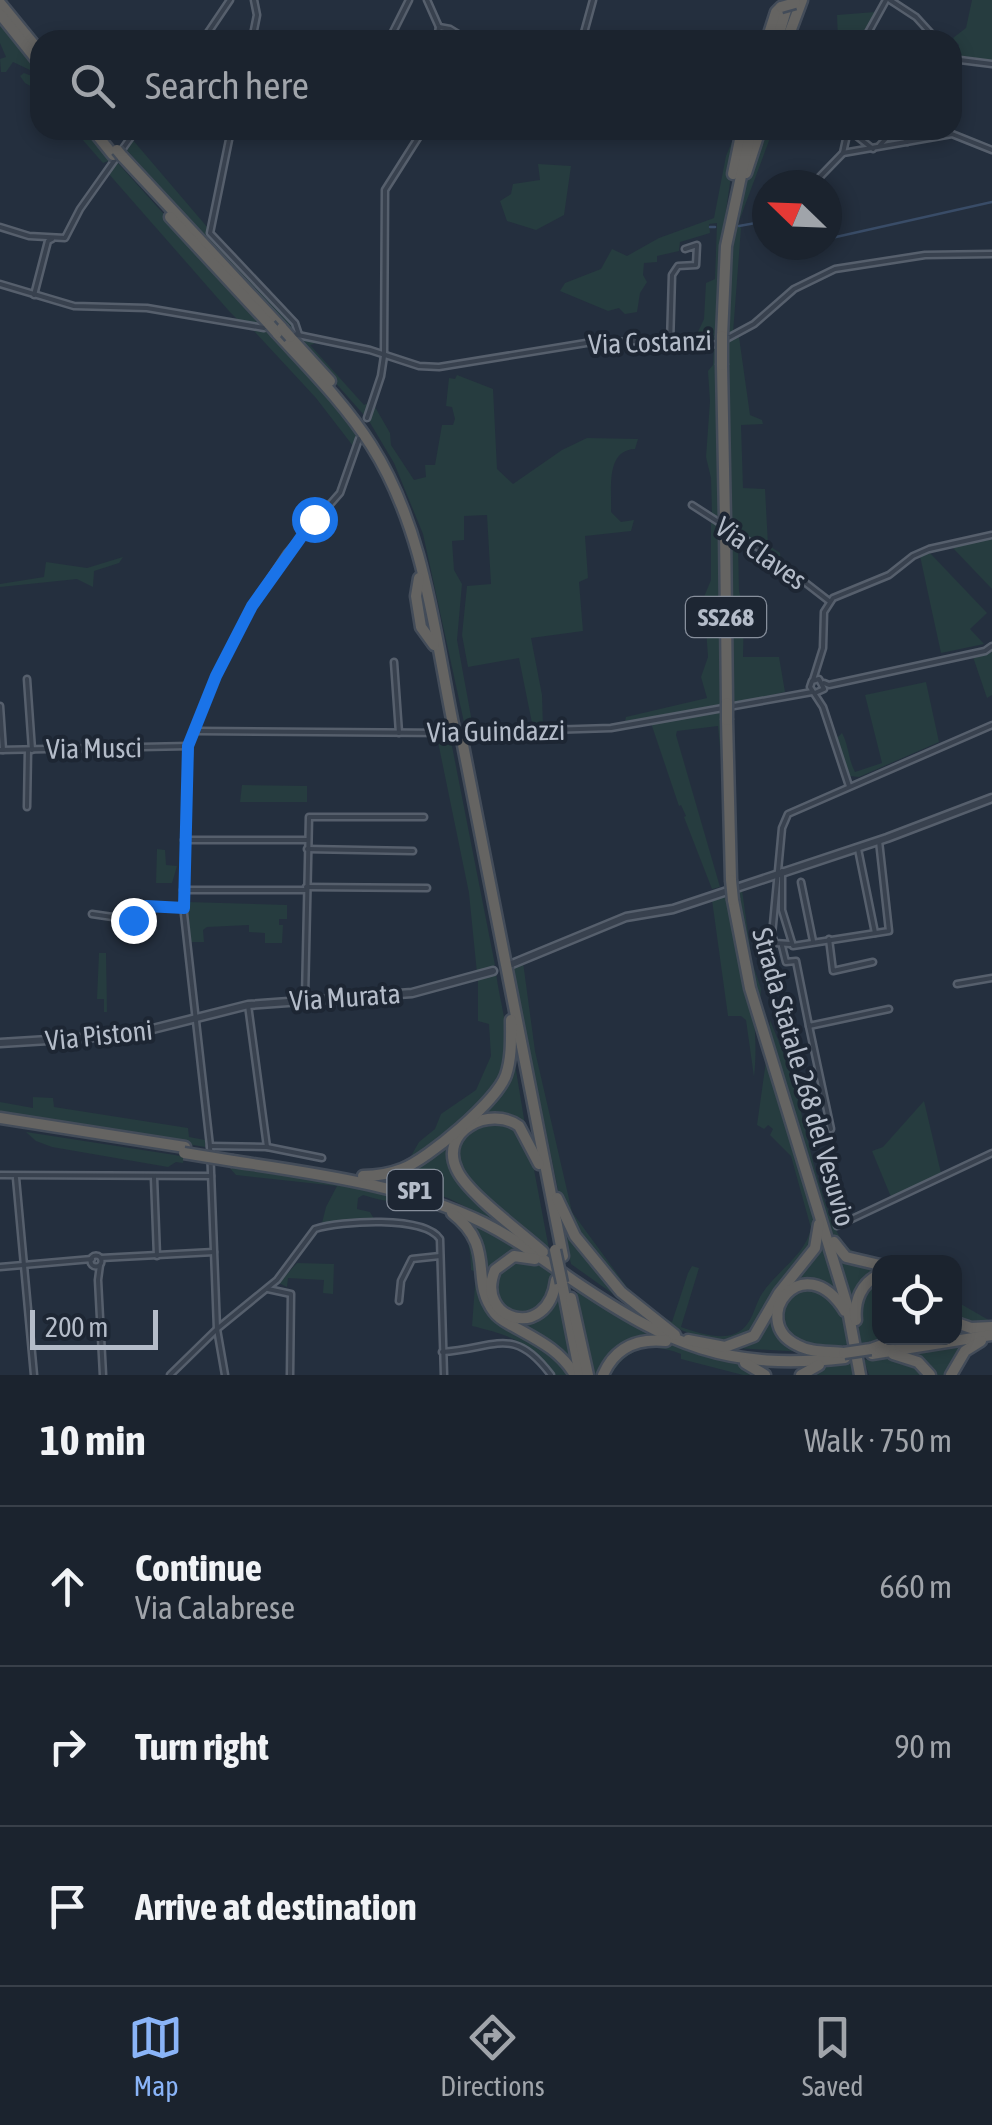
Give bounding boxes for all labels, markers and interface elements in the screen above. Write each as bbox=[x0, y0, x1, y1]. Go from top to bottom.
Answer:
search box bbox=[30, 30, 962, 140]
icon: search bbox=[65, 58, 120, 113]
text: Search here bbox=[145, 64, 309, 107]
north arrow bbox=[752, 170, 842, 260]
street label: Via Costanzi bbox=[588, 324, 712, 360]
route start bbox=[292, 497, 338, 543]
street label: Via Claves bbox=[709, 510, 813, 596]
road number: SS268 bbox=[686, 597, 766, 637]
street label: Via Guindazzi bbox=[427, 714, 565, 748]
street label: Via Musci bbox=[46, 731, 142, 765]
route end bbox=[111, 898, 157, 944]
street label: Strada Statale 268 del Vesuvio bbox=[746, 924, 862, 1230]
street label: Via Murata bbox=[288, 977, 402, 1017]
street label: Via Pistoni bbox=[44, 1013, 154, 1057]
road number: SP1 bbox=[388, 1170, 442, 1210]
map controls bbox=[872, 1255, 962, 1345]
button: locate bbox=[872, 1255, 962, 1345]
scale bar bbox=[30, 1305, 158, 1350]
text: 200 m bbox=[45, 1311, 108, 1343]
text: 10 min bbox=[40, 1416, 146, 1464]
text: Walk · 750 m bbox=[804, 1422, 952, 1459]
text: Continue bbox=[135, 1546, 262, 1589]
icon: ahead bbox=[40, 1559, 95, 1614]
text: 660 m bbox=[879, 1568, 952, 1605]
text: Via Calabrese bbox=[135, 1589, 295, 1626]
icon: right bbox=[40, 1719, 95, 1774]
text: Turn right bbox=[135, 1725, 269, 1768]
text: 90 m bbox=[894, 1728, 952, 1765]
icon: arrive bbox=[40, 1879, 95, 1934]
text: Arrive at destination bbox=[135, 1885, 417, 1928]
tab: Map bbox=[128, 2010, 183, 2102]
tab: Directions bbox=[440, 2010, 545, 2102]
tab: Saved bbox=[802, 2010, 864, 2102]

